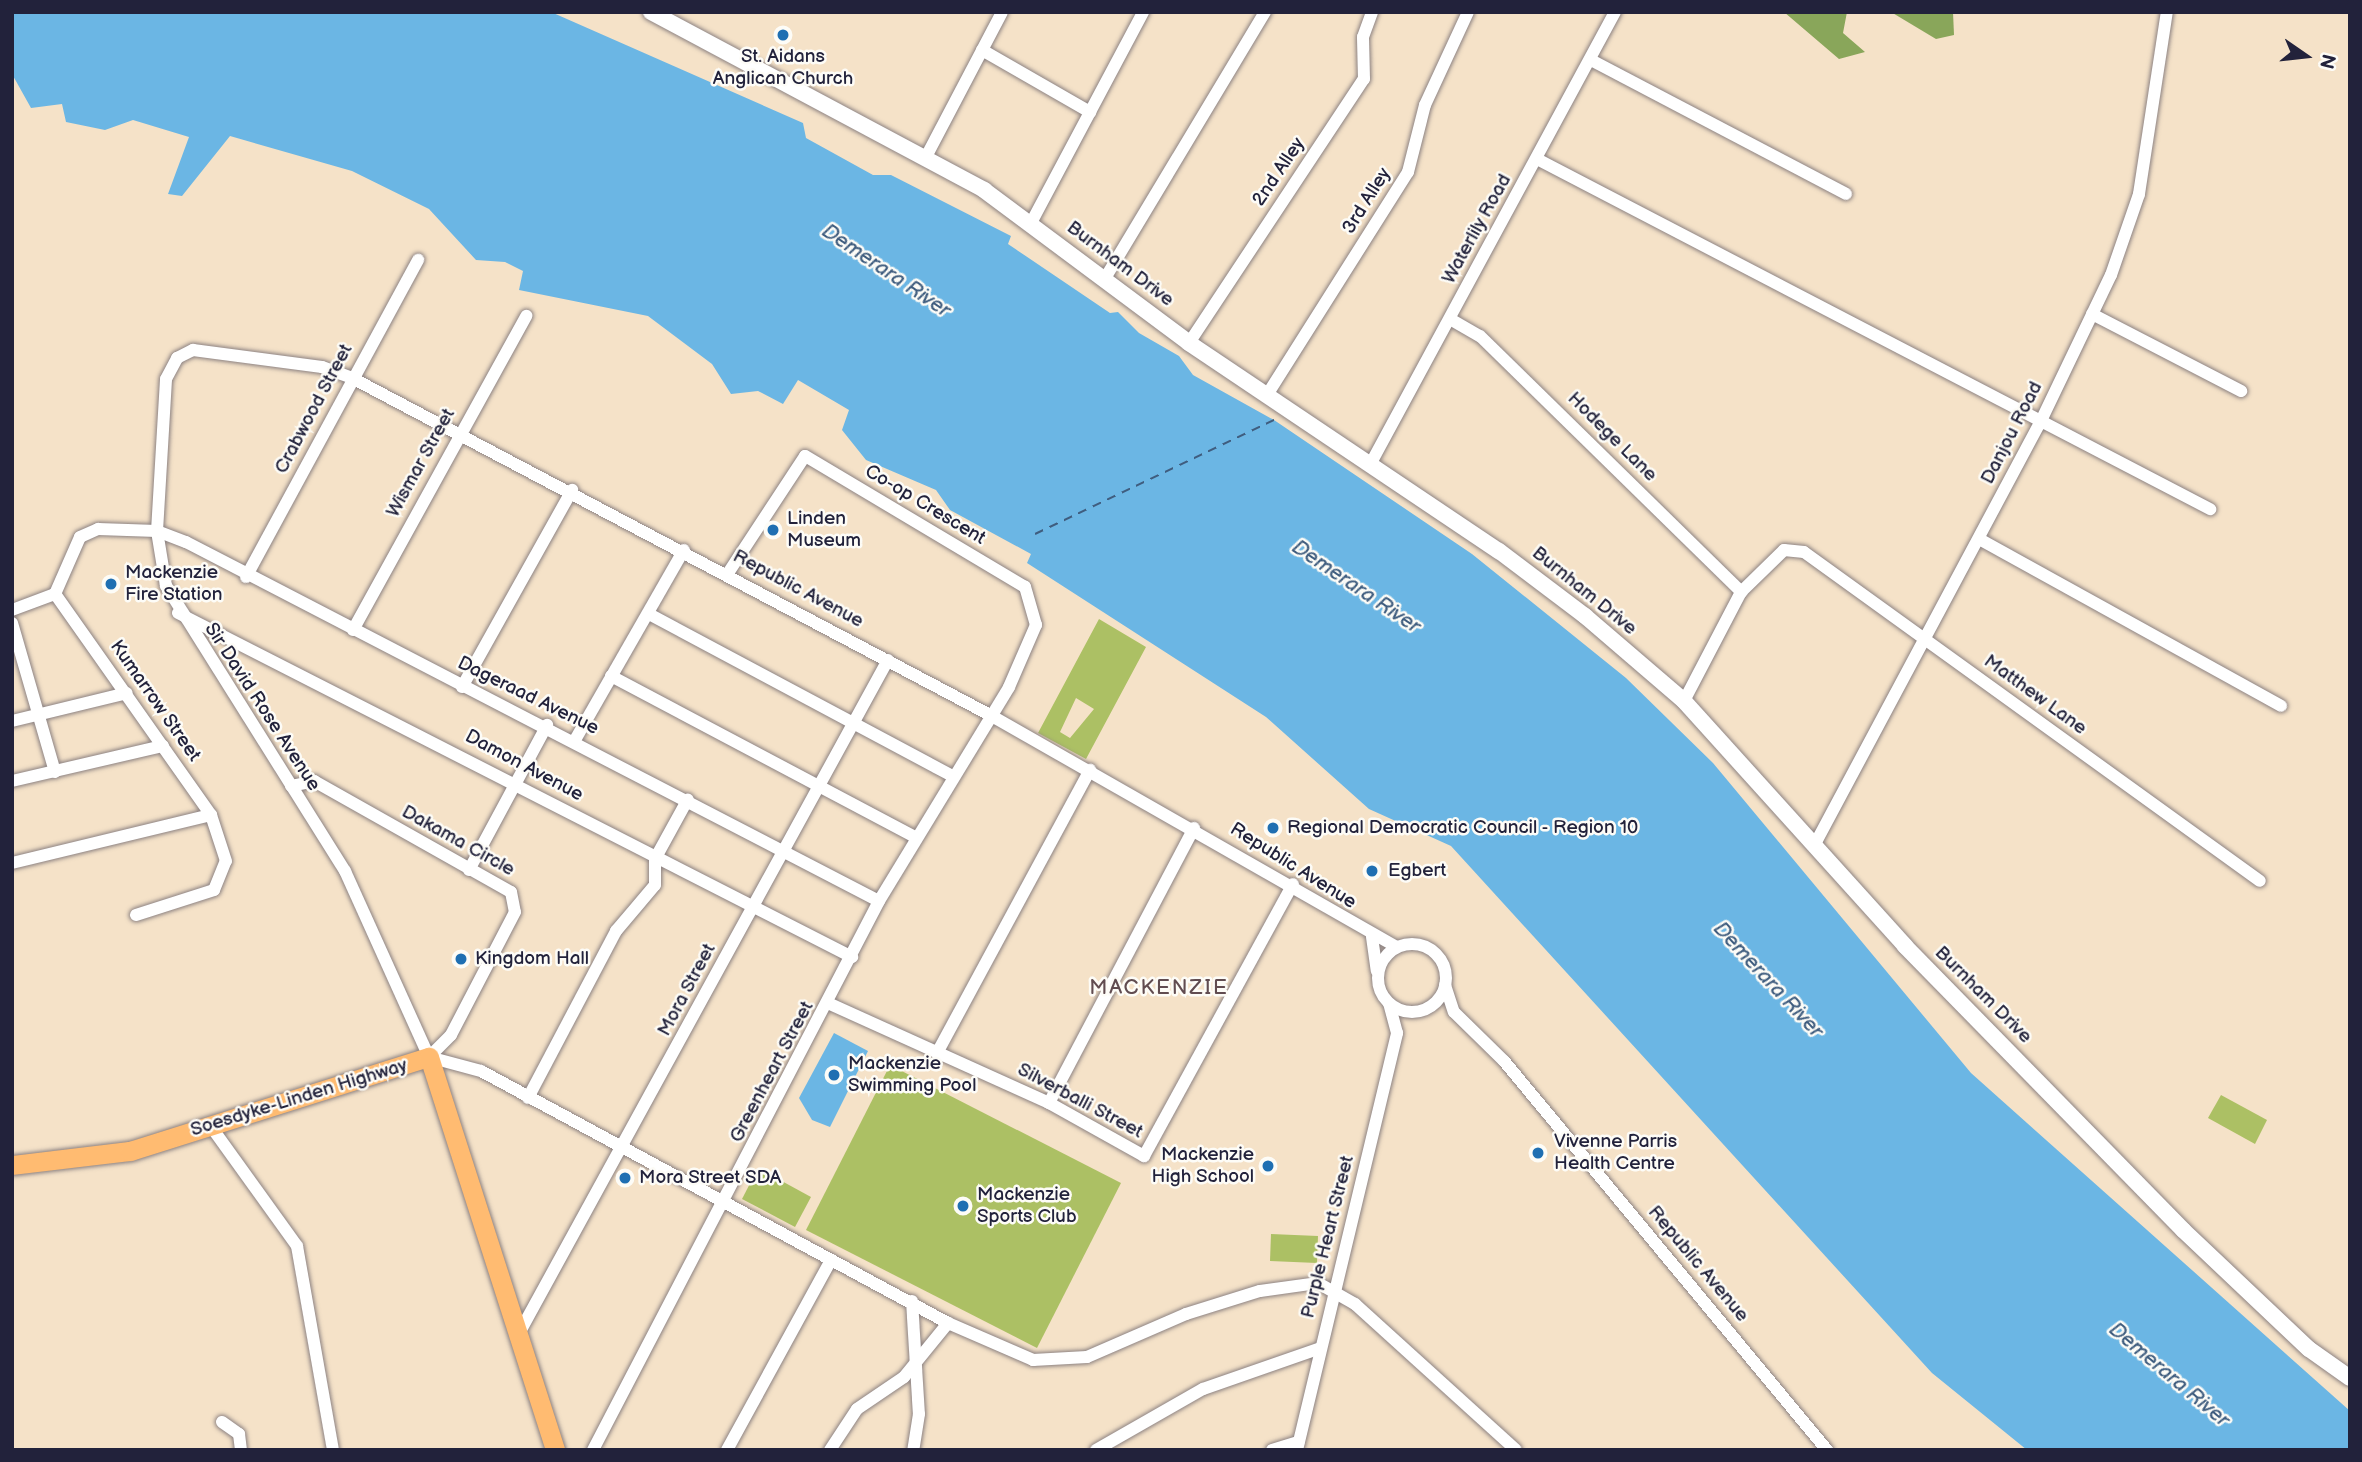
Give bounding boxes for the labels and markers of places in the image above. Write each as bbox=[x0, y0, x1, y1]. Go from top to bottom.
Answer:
marker: St. Aidans Anglican Church bbox=[775, 27, 791, 43]
place label: St. Aidans Anglican Church bbox=[713, 46, 853, 90]
place label: Linden Museum bbox=[787, 508, 861, 552]
marker: Linden Museum bbox=[765, 522, 781, 538]
place label: Mackenzie Fire Station bbox=[125, 562, 223, 606]
marker: Mackenzie Fire Station bbox=[103, 576, 119, 592]
place label: Regional Democratic Council - Region 10 bbox=[1287, 817, 1640, 839]
marker: Regional Democratic Council - Region 10 bbox=[1265, 820, 1281, 836]
place label: Egbert bbox=[1388, 860, 1446, 882]
marker: Egbert bbox=[1362, 861, 1382, 881]
place label: Kingdom Hall bbox=[475, 948, 589, 970]
marker: Kingdom Hall bbox=[453, 951, 469, 967]
place label: Mackenzie Swimming Pool bbox=[848, 1053, 976, 1097]
marker: Mackenzie Swimming Pool bbox=[826, 1067, 842, 1083]
place label: Vivenne Parris Health Centre bbox=[1554, 1131, 1677, 1175]
marker: Vivenne Parris Health Centre bbox=[1528, 1143, 1548, 1163]
place label: Mackenzie High School bbox=[1151, 1144, 1254, 1188]
marker: Mackenzie High School bbox=[1260, 1158, 1276, 1174]
place label: Mora Street SDA bbox=[639, 1167, 782, 1189]
marker: Mora Street SDA bbox=[617, 1170, 633, 1186]
place label: Mackenzie Sports Club bbox=[977, 1184, 1077, 1228]
marker: Mackenzie Sports Club bbox=[955, 1198, 971, 1214]

